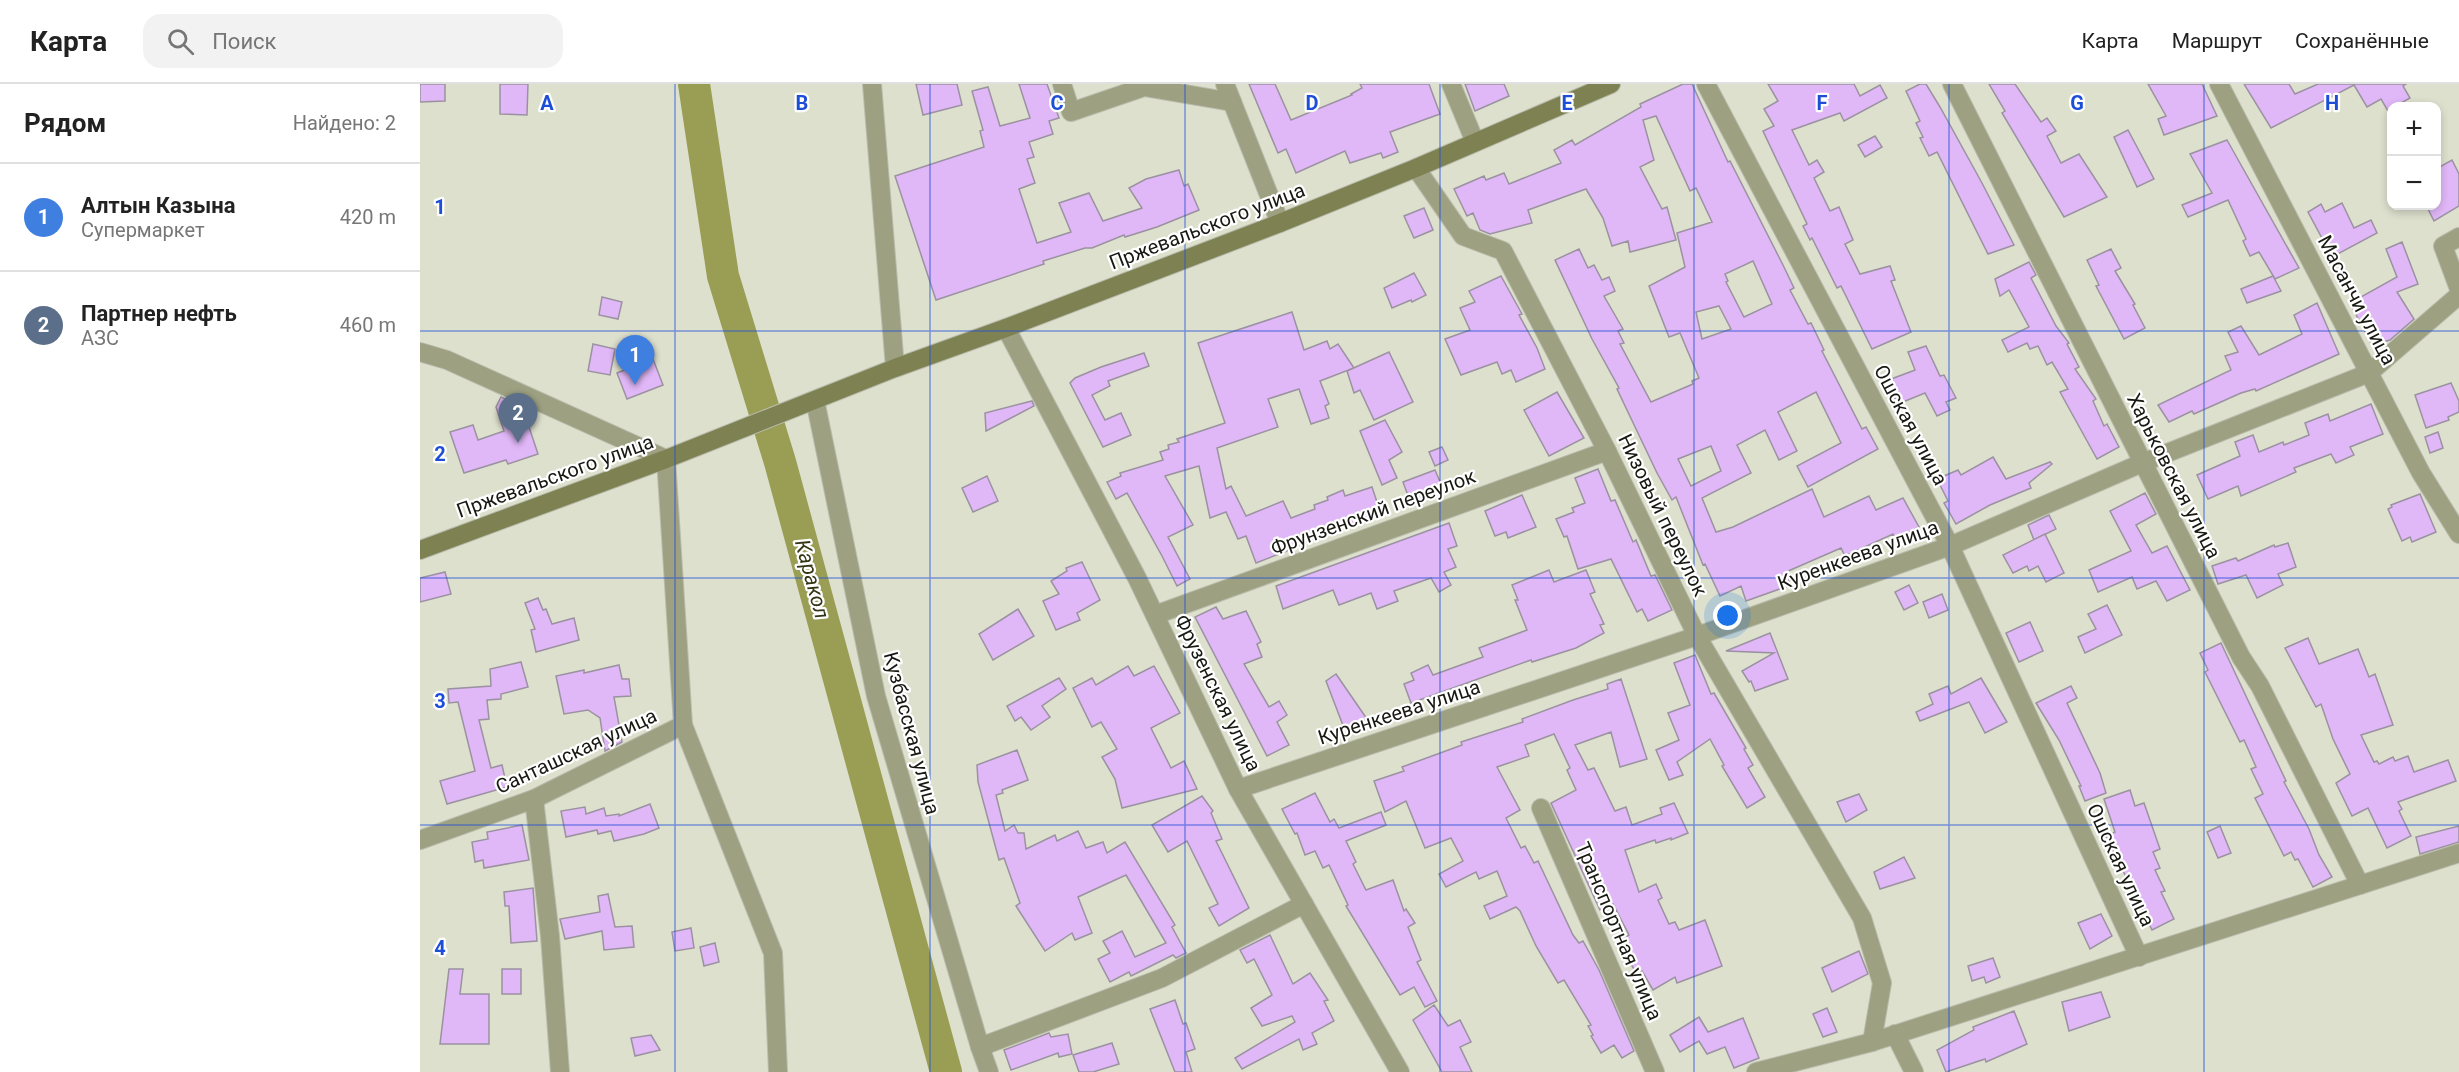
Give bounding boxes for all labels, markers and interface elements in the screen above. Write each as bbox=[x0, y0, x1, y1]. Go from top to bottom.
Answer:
search box bbox=[143, 14, 563, 68]
text: Карта bbox=[30, 25, 107, 58]
icon: search bbox=[164, 25, 197, 58]
text: Поиск bbox=[212, 29, 277, 54]
text: Карта bbox=[2082, 29, 2139, 53]
text: Маршрут bbox=[2172, 29, 2262, 53]
text: Сохранённые bbox=[2295, 29, 2429, 53]
text: A bbox=[540, 91, 554, 115]
text: B bbox=[796, 91, 808, 115]
text: C bbox=[1050, 91, 1064, 115]
text: D bbox=[1306, 91, 1319, 115]
text: E bbox=[1561, 91, 1573, 115]
text: F bbox=[1817, 91, 1828, 115]
text: G bbox=[2070, 91, 2084, 115]
text: H bbox=[2325, 91, 2339, 115]
map controls bbox=[2387, 102, 2441, 210]
button: + bbox=[2387, 102, 2441, 156]
text: Рядом bbox=[24, 108, 106, 138]
text: Найдено: 2 bbox=[293, 111, 396, 135]
button: − bbox=[2387, 156, 2441, 210]
street label: Пржевальского улица bbox=[1106, 178, 1308, 274]
text: Алтын Казына bbox=[81, 193, 236, 218]
text: 1 bbox=[434, 195, 446, 219]
text: 1 bbox=[38, 205, 49, 229]
text: 420 m bbox=[340, 205, 396, 229]
text: Супермаркет bbox=[81, 218, 205, 242]
street label: Масанчи улица bbox=[2313, 231, 2401, 369]
text: Партнер нефть bbox=[81, 301, 237, 326]
text: 2 bbox=[38, 313, 49, 337]
text: 460 m bbox=[340, 313, 396, 337]
text: АЗС bbox=[81, 326, 119, 350]
pin: 1 bbox=[616, 336, 654, 385]
street label: Ошская улица bbox=[1869, 361, 1953, 489]
street label: Харьковская улица bbox=[2122, 389, 2226, 563]
pin: 2 bbox=[498, 394, 538, 443]
street label: Пржевальского улица bbox=[453, 429, 657, 523]
street label: Низовый переулок bbox=[1613, 430, 1713, 600]
text: 2 bbox=[434, 442, 446, 466]
street label: Фрунзенский переулок bbox=[1267, 464, 1479, 560]
street label: Куренкеева улица bbox=[1774, 515, 1942, 595]
water label: Каракол bbox=[790, 537, 834, 621]
your location bbox=[1713, 601, 1742, 630]
street label: Фрузенская улица bbox=[1170, 611, 1266, 775]
street label: Кузбасская улица bbox=[879, 649, 945, 817]
street label: Куренкеева улица bbox=[1315, 674, 1483, 750]
text: 3 bbox=[434, 689, 446, 713]
street label: Санташская улица bbox=[492, 703, 660, 799]
street label: Ошская улица bbox=[2082, 800, 2160, 930]
street label: Транспортная улица bbox=[1571, 838, 1667, 1024]
text: 4 bbox=[434, 936, 446, 960]

